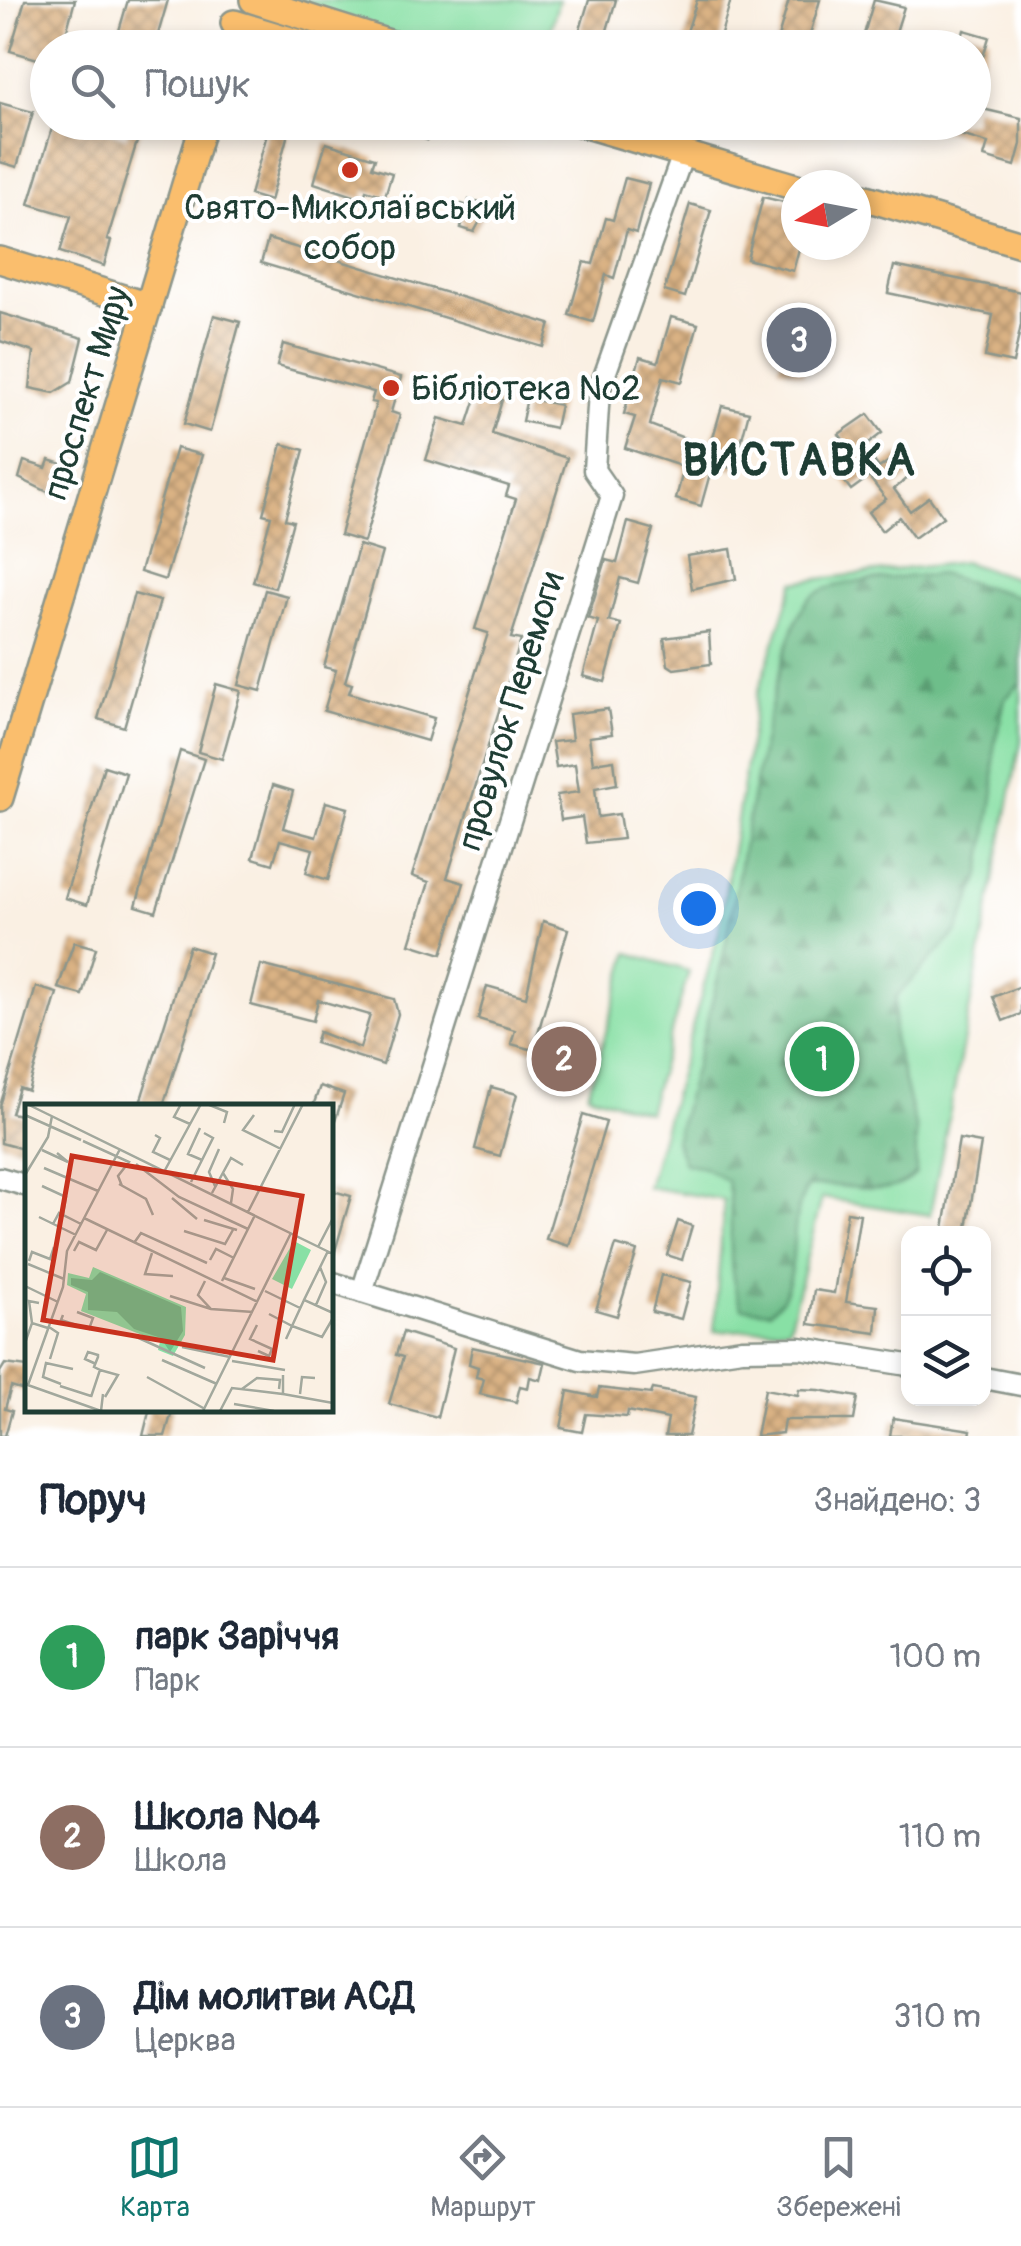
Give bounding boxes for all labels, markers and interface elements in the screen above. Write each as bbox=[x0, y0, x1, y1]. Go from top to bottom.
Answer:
search box bbox=[30, 30, 991, 140]
icon: search bbox=[65, 58, 120, 113]
text: Пошук bbox=[145, 61, 251, 109]
marker: Свято-Миколаївський собор bbox=[339, 159, 361, 181]
north arrow bbox=[781, 170, 871, 260]
place label: Свято-Миколаївський собор bbox=[184, 186, 516, 270]
street label: проспект Миру bbox=[34, 281, 140, 506]
pin: 3 bbox=[766, 302, 832, 378]
place label: Бібліотека №2 bbox=[411, 367, 641, 411]
marker: Бібліотека №2 bbox=[380, 377, 402, 399]
district label: ВИСТАВКА bbox=[683, 433, 917, 489]
street label: провулок Перемоги bbox=[448, 566, 574, 856]
your location bbox=[673, 883, 724, 934]
pin: 2 bbox=[532, 1022, 596, 1096]
pin: 1 bbox=[790, 1022, 854, 1096]
inset map bbox=[25, 1104, 332, 1411]
map controls bbox=[901, 1226, 991, 1406]
button: locate bbox=[901, 1226, 991, 1316]
button: layers bbox=[901, 1316, 991, 1406]
text: Поруч bbox=[40, 1475, 147, 1527]
text: Знайдено: 3 bbox=[814, 1481, 981, 1521]
text: парк Заріччя bbox=[135, 1613, 339, 1661]
text: 1 bbox=[66, 1637, 79, 1677]
text: 100 m bbox=[889, 1637, 981, 1677]
text: Парк bbox=[135, 1661, 201, 1701]
text: Школа №4 bbox=[135, 1793, 320, 1841]
text: 2 bbox=[64, 1817, 81, 1857]
text: 110 m bbox=[899, 1817, 981, 1857]
text: Школа bbox=[135, 1841, 227, 1881]
text: Дім молитви АСД bbox=[135, 1973, 414, 2021]
text: 3 bbox=[64, 1997, 81, 2037]
text: 310 m bbox=[893, 1997, 981, 2037]
text: Церква bbox=[135, 2021, 236, 2061]
tab: Карта bbox=[120, 2130, 190, 2225]
tab: Маршрут bbox=[430, 2130, 536, 2225]
tab: Збережені bbox=[776, 2130, 901, 2225]

